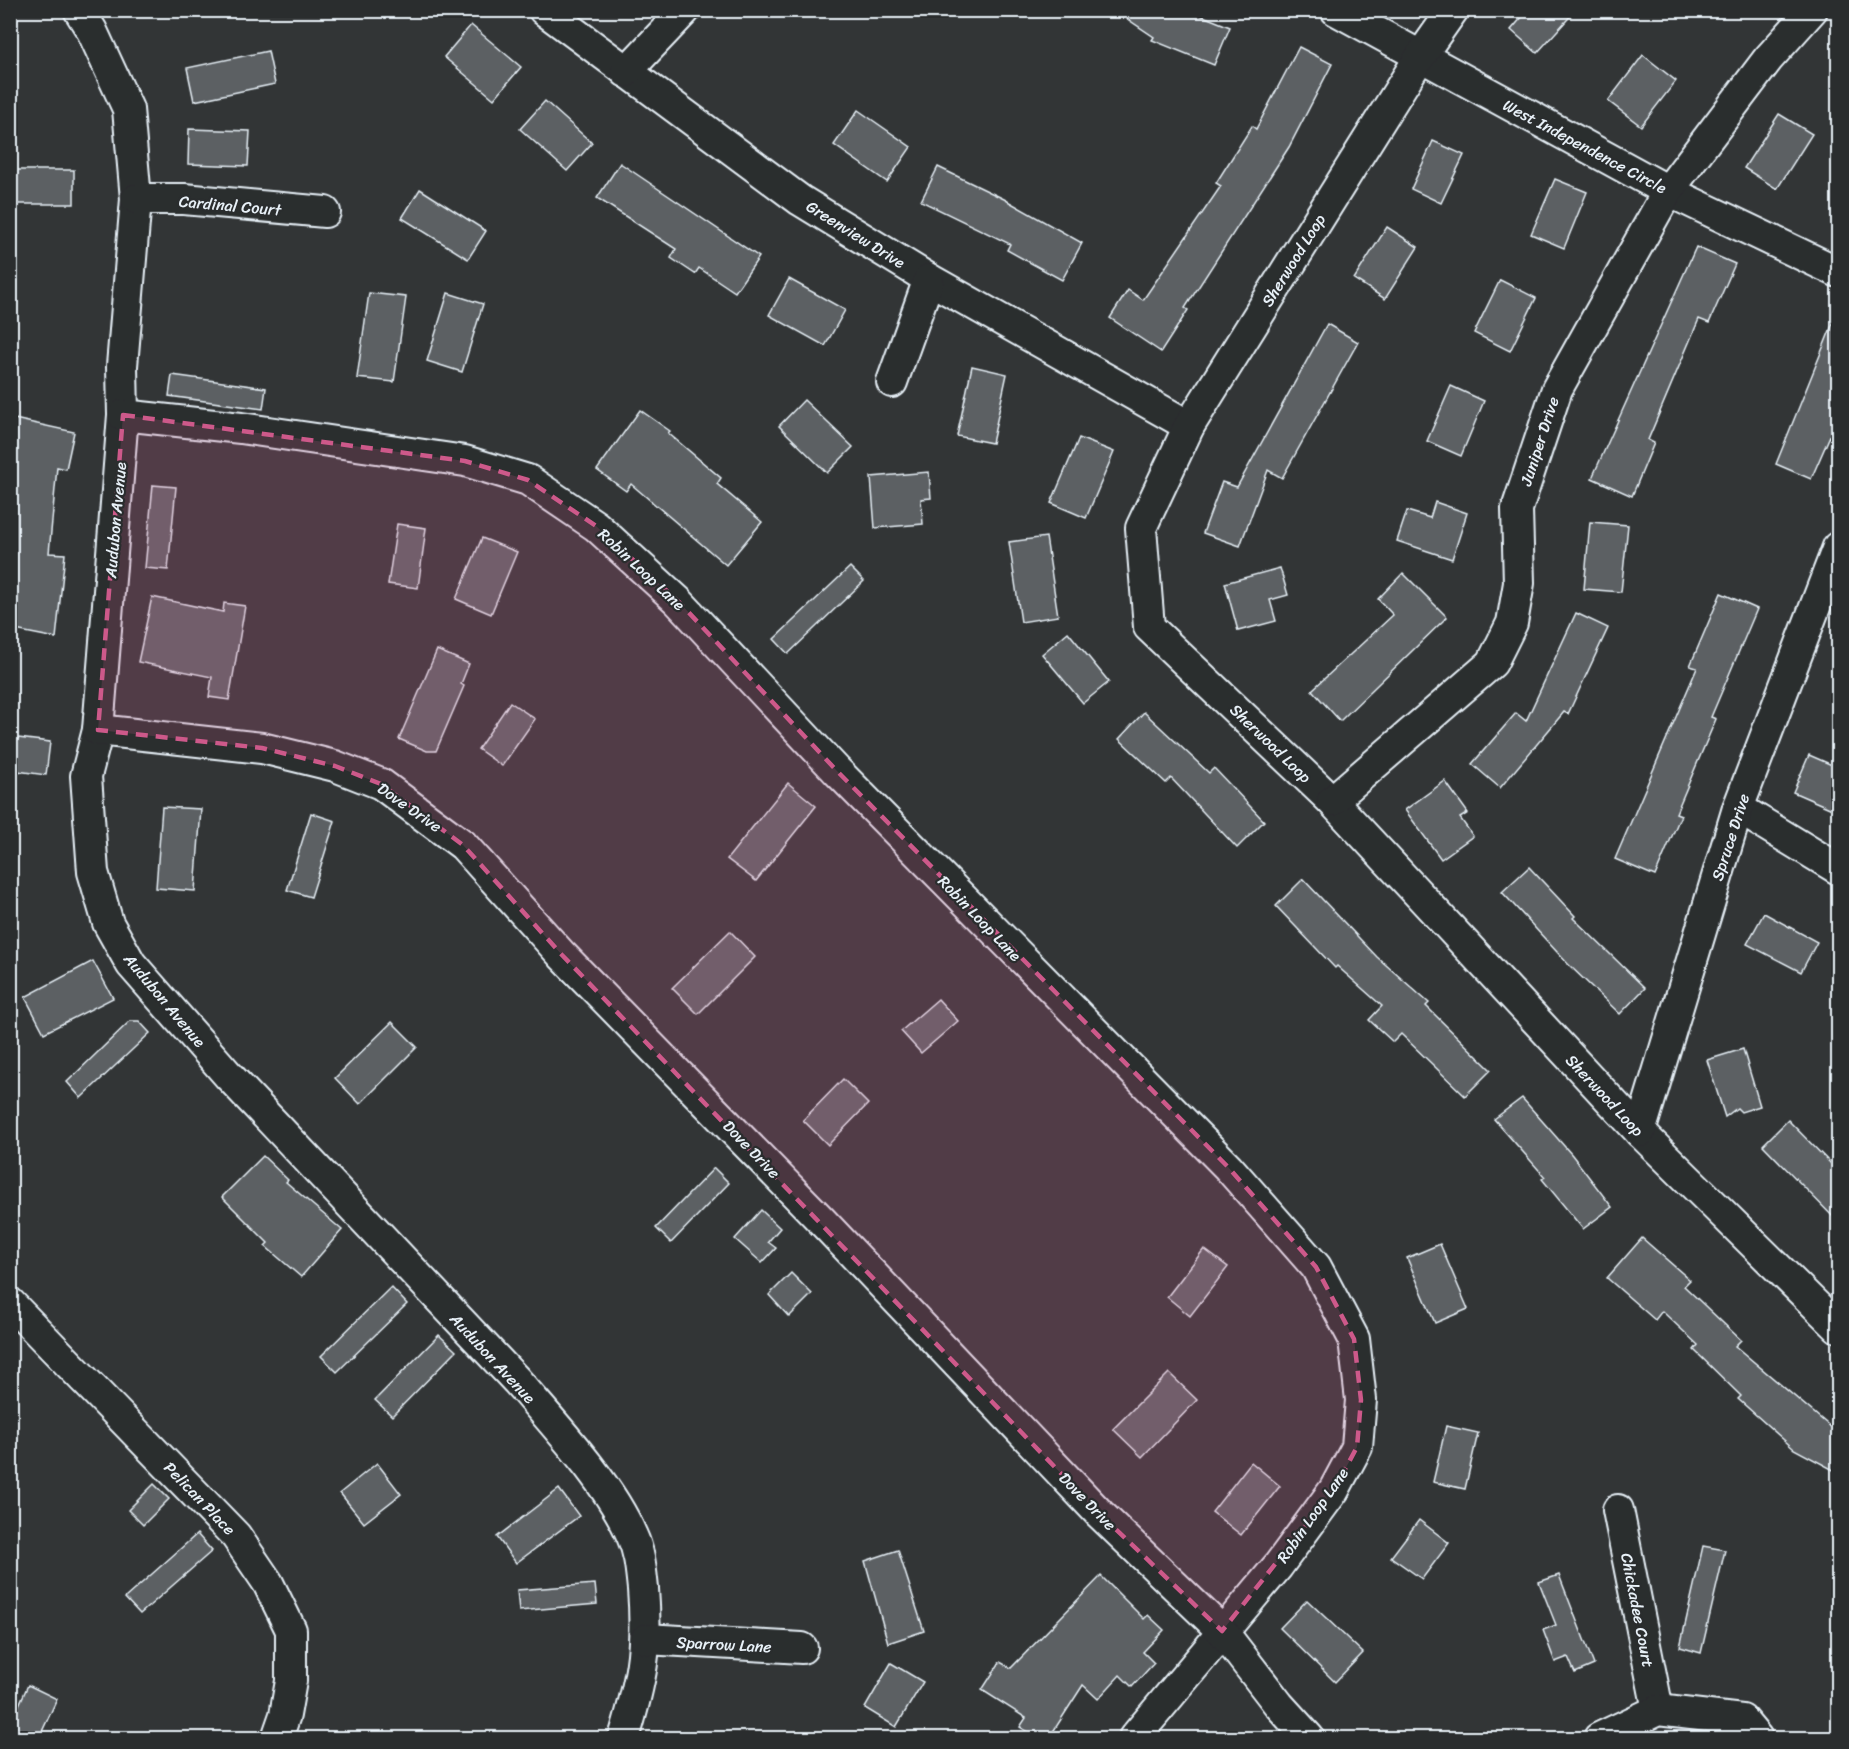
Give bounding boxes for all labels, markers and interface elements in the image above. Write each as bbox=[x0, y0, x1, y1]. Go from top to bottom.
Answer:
street label: West Independence Circle bbox=[1497, 91, 1672, 202]
street label: Cardinal Court bbox=[178, 187, 283, 224]
street label: Greenview Drive bbox=[800, 192, 911, 277]
street label: Sherwood Loop bbox=[1253, 208, 1334, 312]
street label: Juniper Drive bbox=[1511, 393, 1568, 490]
street label: Audubon Avenue bbox=[96, 460, 135, 580]
street label: Robin Loop Lane bbox=[591, 521, 693, 618]
street label: Sherwood Loop bbox=[1223, 696, 1319, 791]
street label: Dove Drive bbox=[371, 774, 448, 840]
street label: Spruce Drive bbox=[1703, 790, 1758, 885]
street label: Robin Loop Lane bbox=[930, 868, 1029, 969]
street label: Audubon Avenue bbox=[115, 946, 213, 1054]
street label: Sherwood Loop bbox=[1558, 1047, 1651, 1144]
street label: Dove Drive bbox=[716, 1113, 788, 1186]
street label: Audubon Avenue bbox=[442, 1305, 543, 1411]
street label: Pelican Place bbox=[156, 1454, 243, 1542]
street label: Robin Loop Lane bbox=[1269, 1461, 1356, 1569]
street label: Dove Drive bbox=[1052, 1465, 1124, 1538]
street label: Chickadee Court bbox=[1612, 1550, 1663, 1670]
street label: Sparrow Lane bbox=[676, 1628, 772, 1661]

